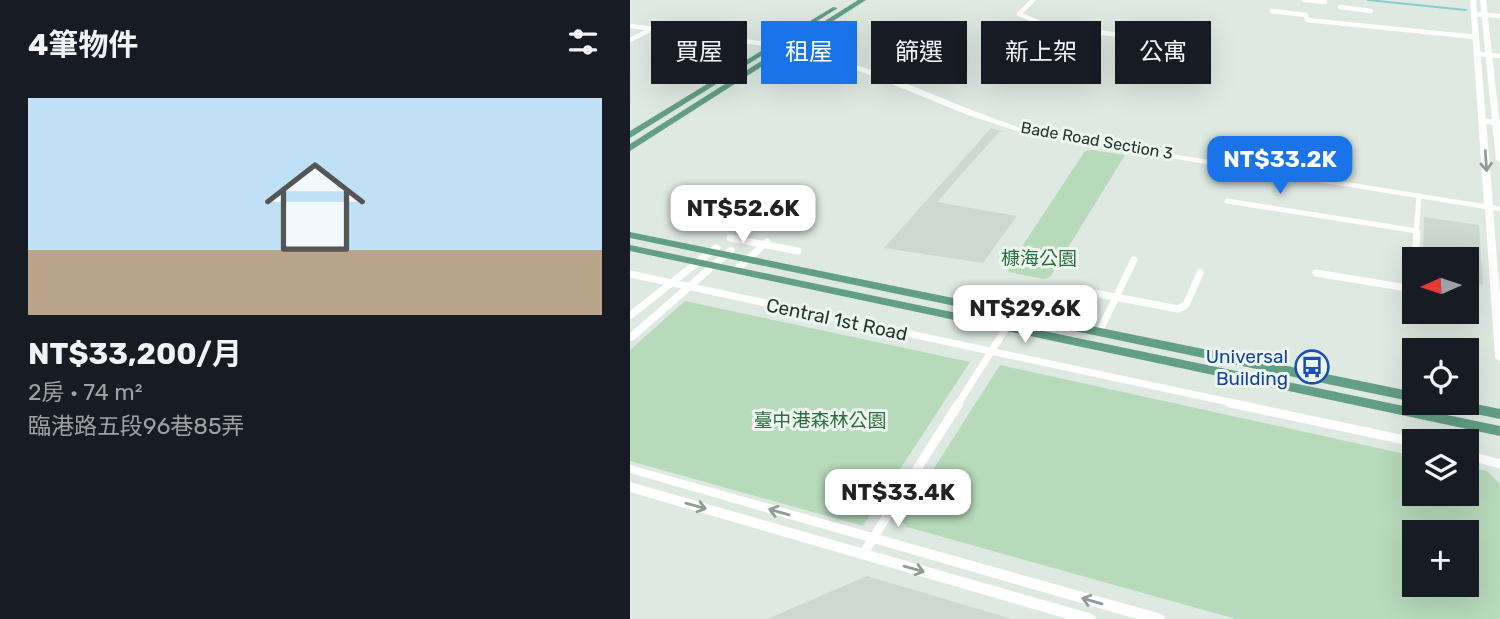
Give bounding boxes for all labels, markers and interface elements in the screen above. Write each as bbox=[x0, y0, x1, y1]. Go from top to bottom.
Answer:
chip: 買屋 bbox=[651, 21, 747, 84]
chip: 租屋 bbox=[761, 21, 857, 84]
chip: 篩選 bbox=[871, 21, 967, 84]
chip: 新上架 bbox=[981, 21, 1101, 84]
chip: 公寓 bbox=[1115, 21, 1211, 84]
icon: filters bbox=[564, 23, 602, 61]
text: 4筆物件 bbox=[28, 27, 139, 63]
street label: Bade Road Section 3 bbox=[1019, 118, 1174, 163]
pin: NT$33.2K bbox=[1208, 136, 1352, 196]
icon: home bbox=[252, 144, 378, 270]
text: NT$33.2K bbox=[1223, 145, 1337, 173]
one-way arrow bbox=[1480, 149, 1493, 172]
pin: NT$52.6K bbox=[671, 186, 815, 245]
text: NT$52.6K bbox=[687, 194, 799, 222]
park label: 槺海公園 bbox=[1001, 247, 1077, 270]
north arrow bbox=[1402, 247, 1479, 324]
map controls bbox=[1402, 247, 1479, 597]
pin: NT$29.6K bbox=[953, 286, 1097, 345]
street label: Central 1st Road bbox=[764, 293, 910, 346]
text: NT$29.6K bbox=[969, 294, 1081, 322]
text: NT$33,200/月 bbox=[28, 336, 242, 372]
button: locate bbox=[1402, 338, 1479, 415]
place label: Universal Building bbox=[1206, 345, 1288, 390]
bus stop icon: Universal Building bbox=[1293, 348, 1331, 386]
text: 2房 · 74 m² bbox=[28, 378, 143, 406]
park label: 臺中港森林公園 bbox=[753, 409, 887, 432]
text: 臨港路五段96巷85弄 bbox=[28, 412, 245, 440]
button: layers bbox=[1402, 429, 1479, 506]
pin: NT$33.4K bbox=[826, 470, 970, 529]
text: NT$33.4K bbox=[841, 478, 955, 506]
one-way arrow bbox=[684, 500, 706, 513]
one-way arrow bbox=[768, 505, 790, 518]
button: + bbox=[1402, 520, 1479, 597]
one-way arrow bbox=[903, 563, 925, 576]
one-way arrow bbox=[1082, 593, 1104, 606]

